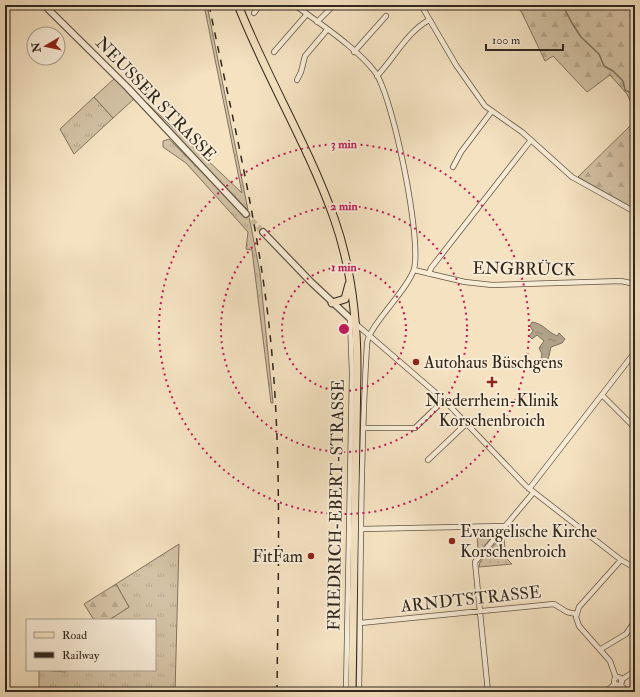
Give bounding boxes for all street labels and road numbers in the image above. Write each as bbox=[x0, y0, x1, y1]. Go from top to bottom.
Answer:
street label: NEUSSER STRASSE bbox=[91, 32, 221, 166]
street label: ENGBRÜCK bbox=[472, 258, 577, 280]
street label: FRIEDRICH-EBERT-STRASSE bbox=[323, 379, 349, 631]
street label: ARNDTSTRASSE bbox=[399, 581, 542, 617]

